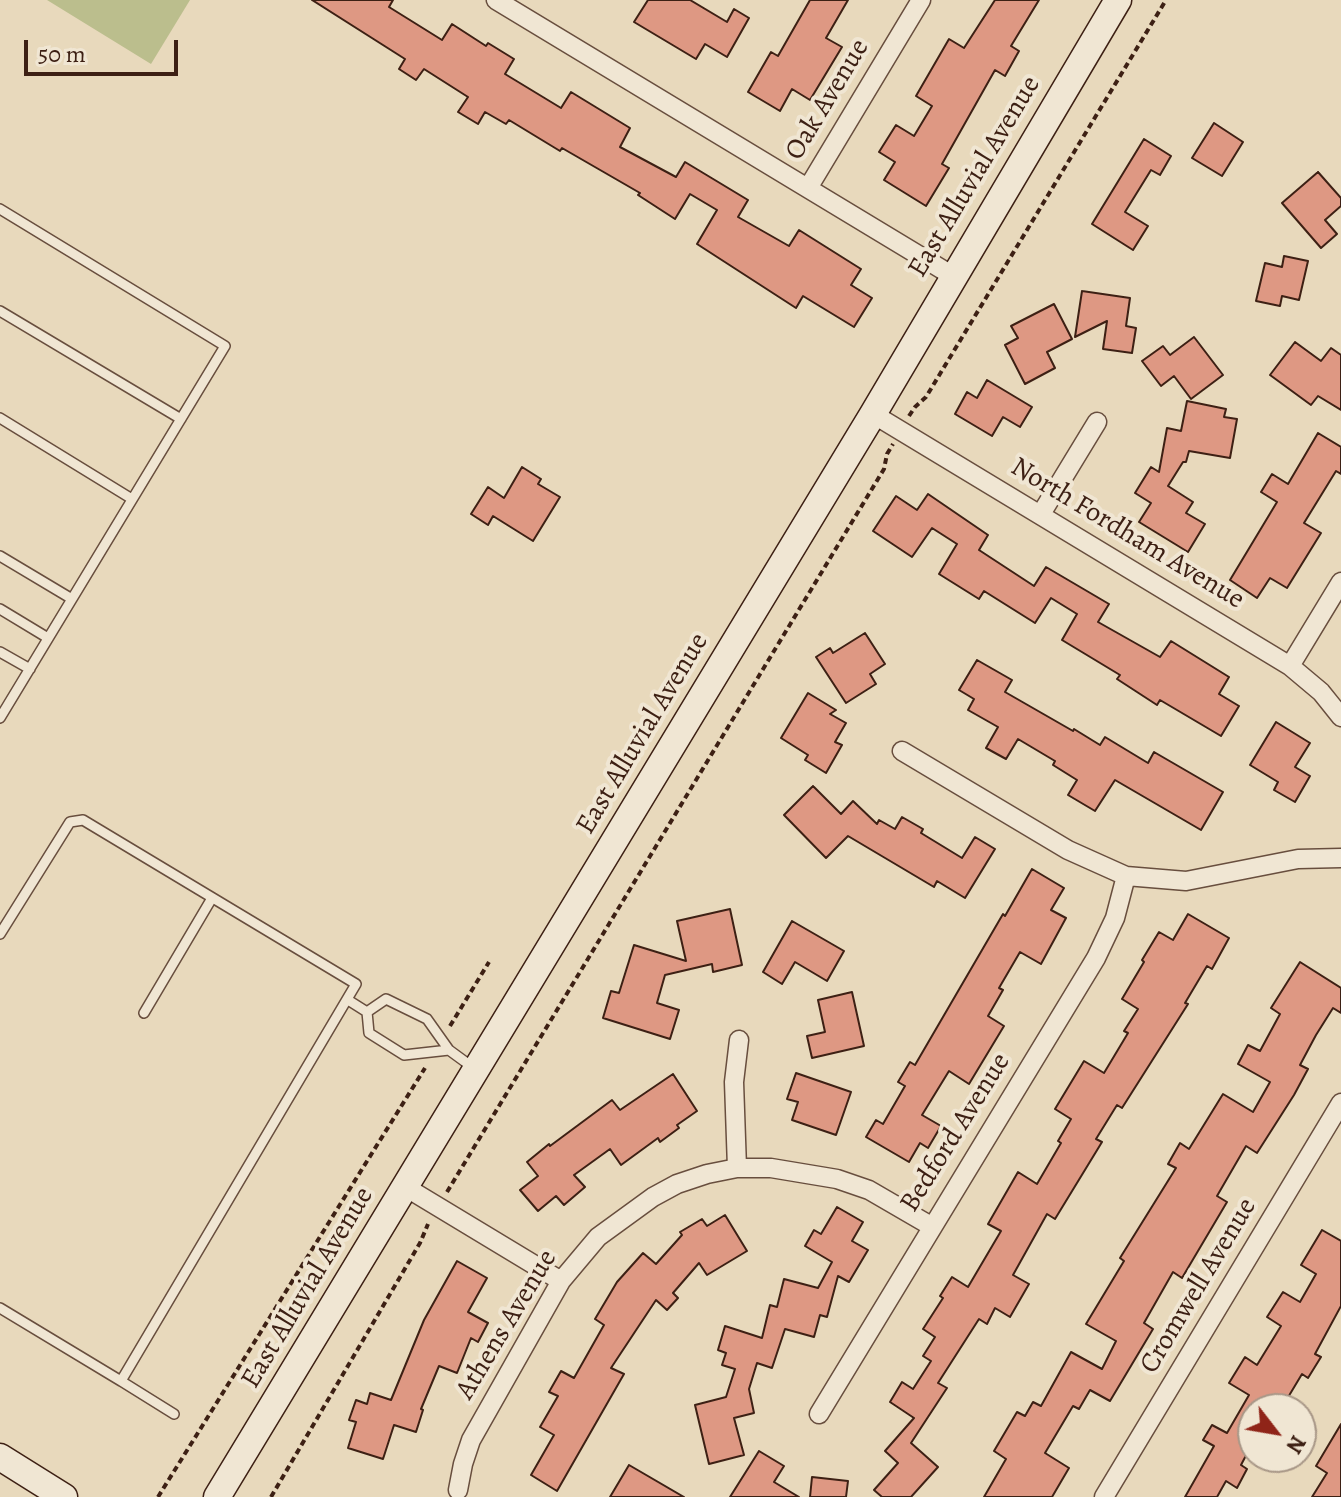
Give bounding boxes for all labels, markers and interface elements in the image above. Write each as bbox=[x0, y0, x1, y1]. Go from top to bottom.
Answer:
scale bar bbox=[28, 24, 182, 74]
street label: Oak Avenue bbox=[779, 33, 877, 167]
text: 50 m bbox=[38, 38, 86, 70]
street label: East Alluvial Avenue bbox=[902, 70, 1048, 284]
street label: North Fordham Avenue bbox=[1004, 451, 1250, 617]
street label: East Alluvial Avenue bbox=[570, 627, 716, 841]
street label: Bedford Avenue bbox=[894, 1047, 1018, 1219]
street label: East Alluvial Avenue bbox=[235, 1181, 381, 1395]
street label: Cromwell Avenue bbox=[1133, 1192, 1265, 1380]
street label: Athens Avenue bbox=[449, 1244, 565, 1406]
north arrow bbox=[1237, 1393, 1317, 1473]
text: N bbox=[1279, 1430, 1313, 1459]

